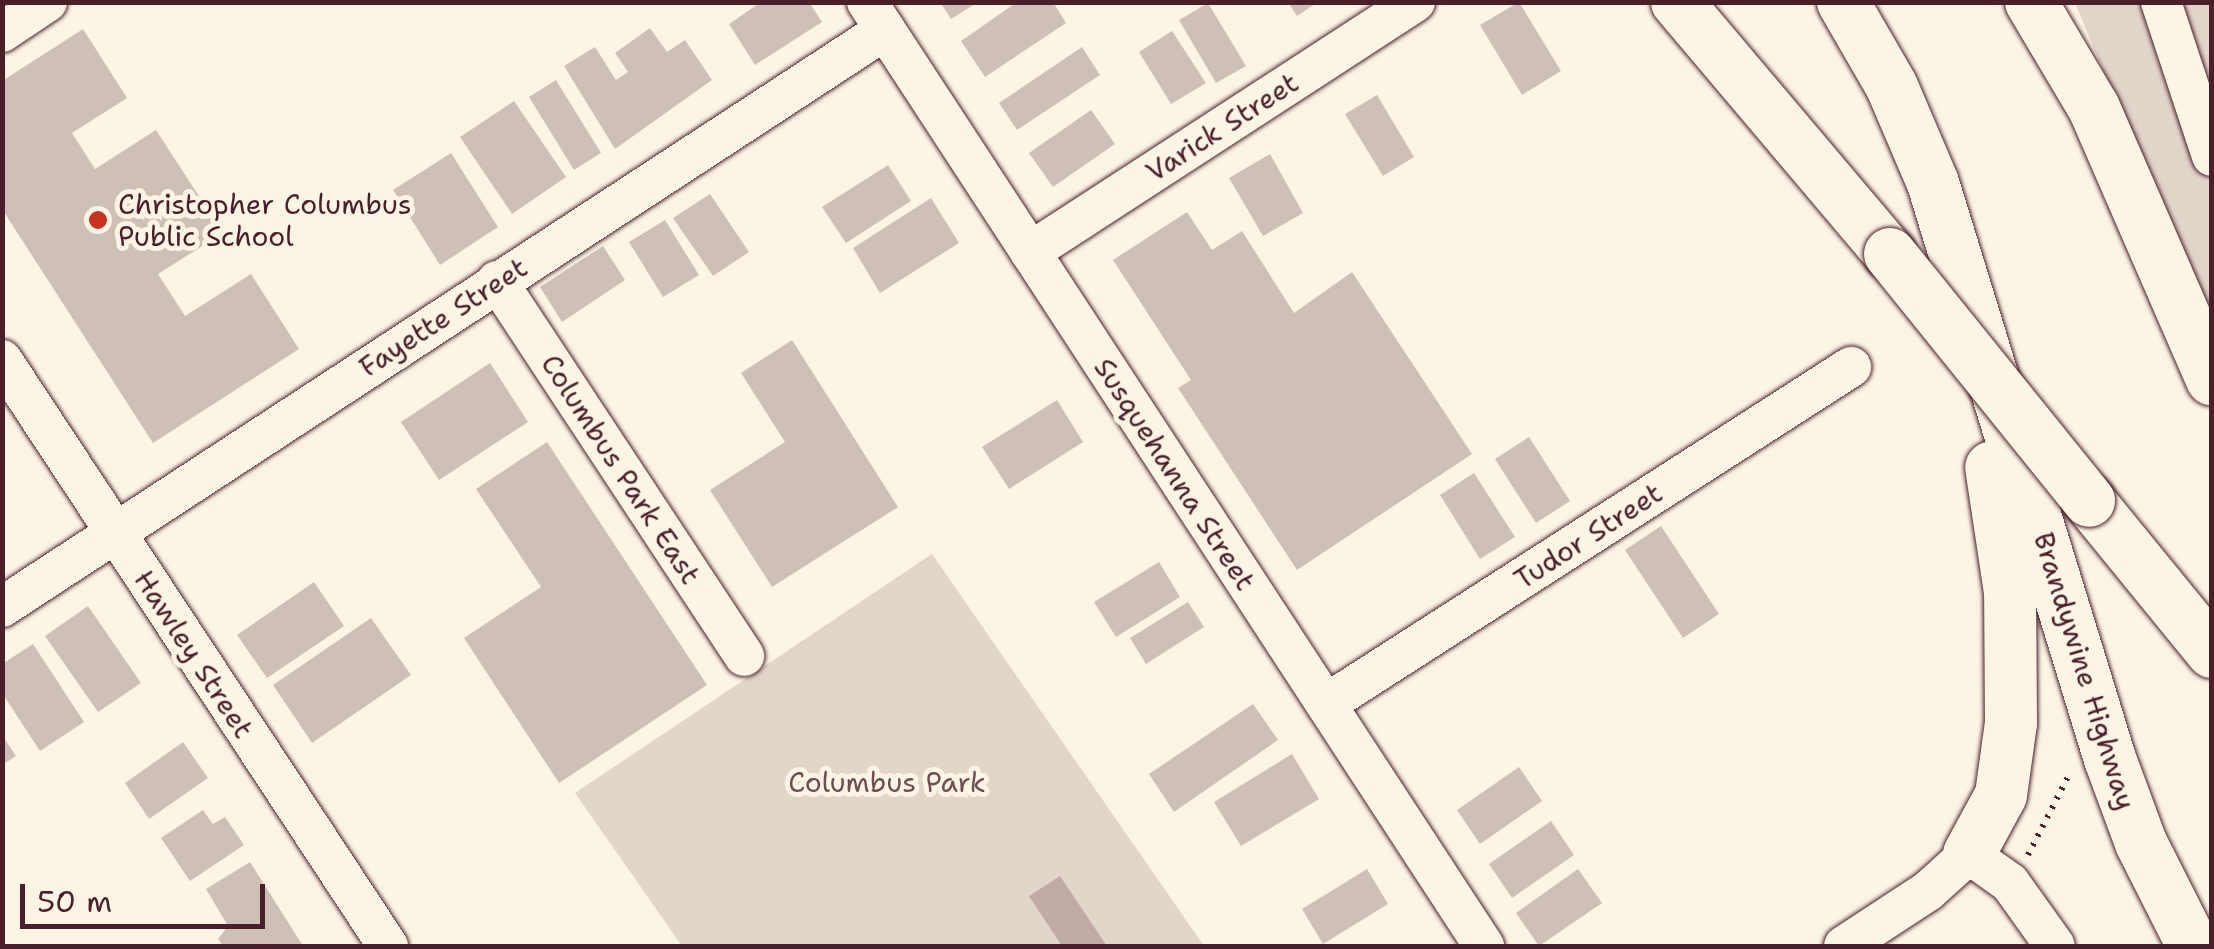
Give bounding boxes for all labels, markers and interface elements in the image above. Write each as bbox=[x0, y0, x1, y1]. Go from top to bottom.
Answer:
street label: Varick Street bbox=[1140, 65, 1304, 189]
place label: Christopher Columbus Public School bbox=[118, 187, 412, 253]
marker: Christopher Columbus Public School bbox=[87, 209, 109, 231]
street label: Fayette Street bbox=[353, 250, 533, 384]
street label: Columbus Park East bbox=[534, 348, 708, 590]
street label: Susquehanna Street bbox=[1087, 352, 1263, 596]
street label: Tudor Street bbox=[1508, 476, 1668, 596]
street label: Brandywine Highway bbox=[2027, 528, 2143, 814]
street label: Hawley Street bbox=[127, 564, 261, 744]
park label: Columbus Park bbox=[788, 765, 986, 799]
scale bar bbox=[25, 864, 270, 926]
text: 50 m bbox=[37, 881, 112, 922]

